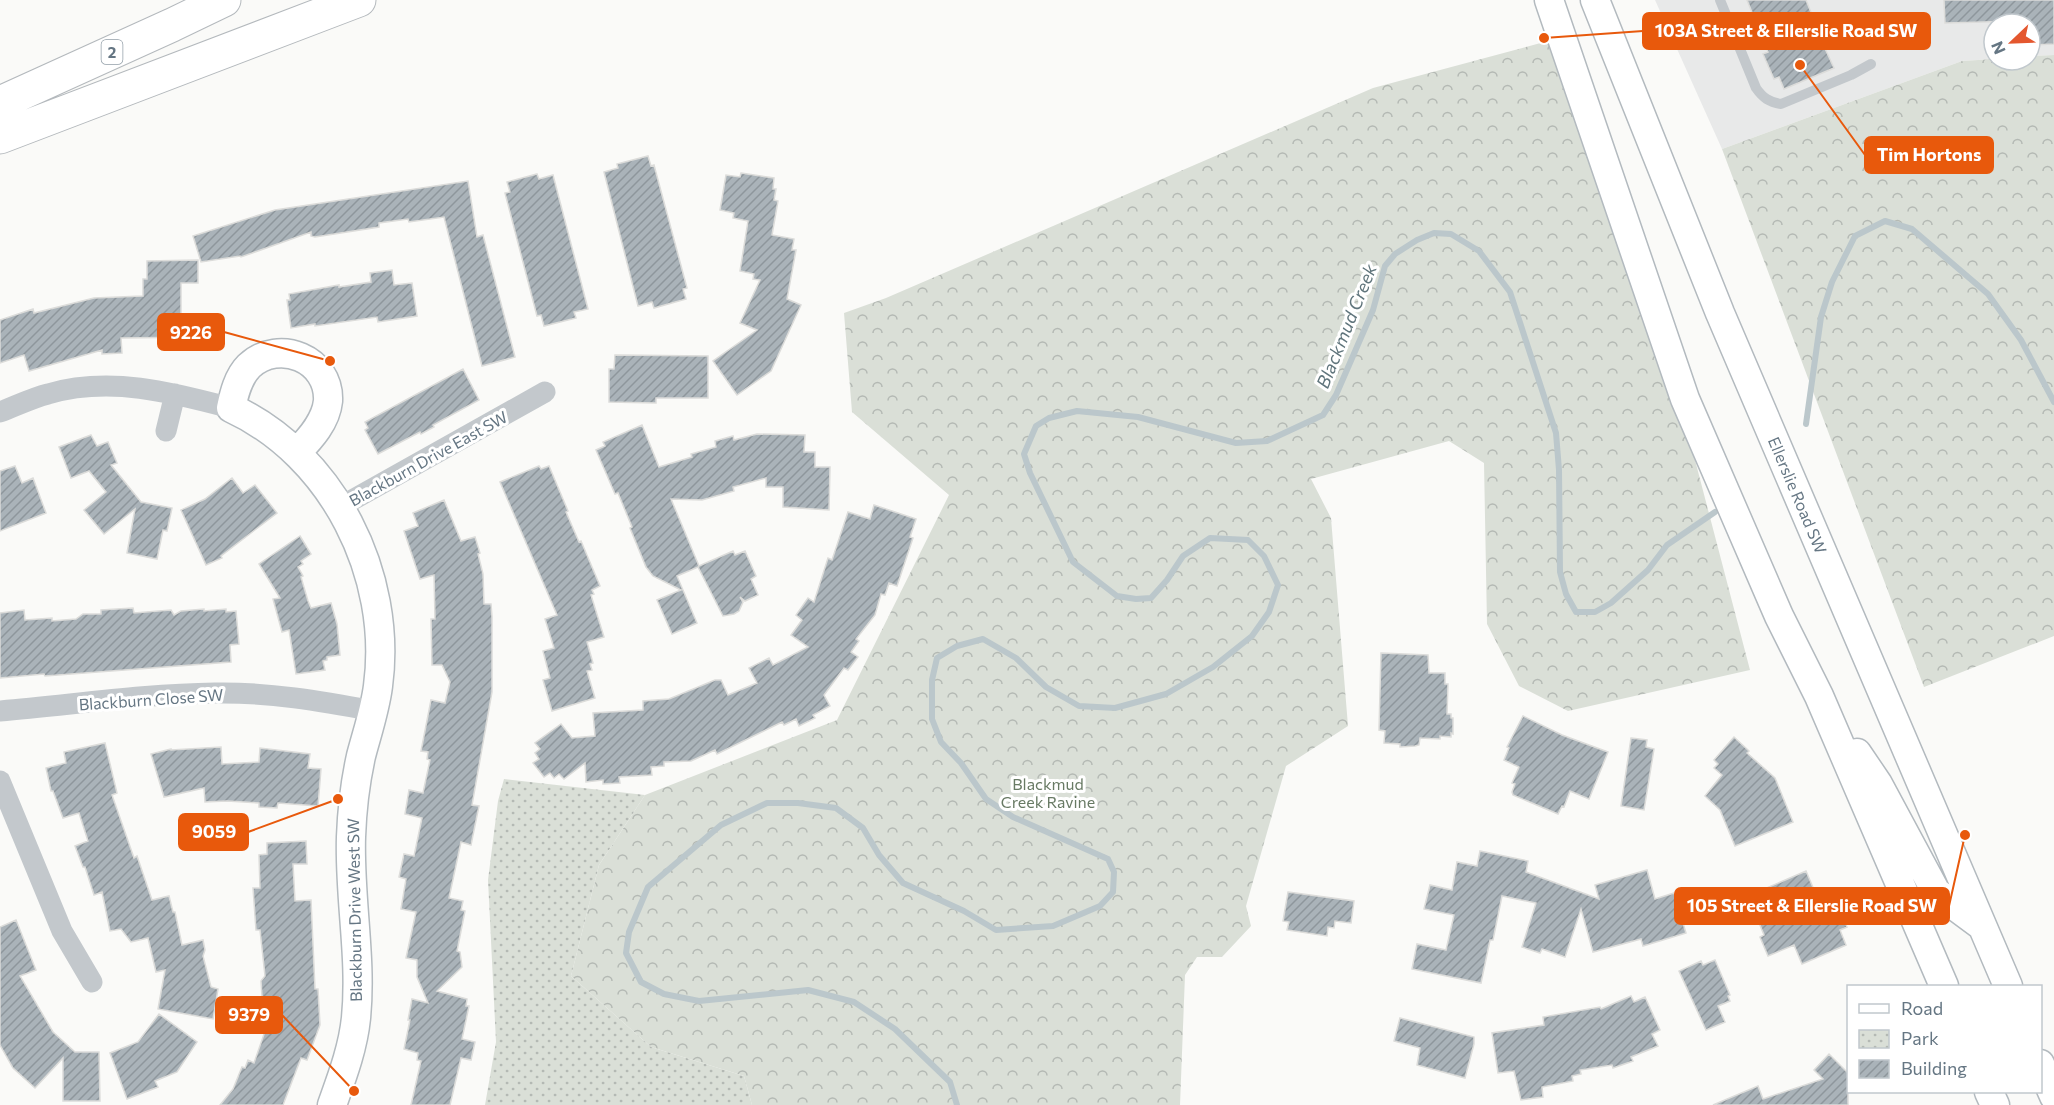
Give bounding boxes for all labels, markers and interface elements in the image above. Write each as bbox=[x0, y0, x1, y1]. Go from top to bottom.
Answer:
north arrow bbox=[1982, 12, 2042, 72]
callout: 103A Street & Ellerslie Road SW bbox=[1643, 13, 1930, 49]
text: 103A Street & Ellerslie Road SW bbox=[1655, 19, 1917, 41]
text: N bbox=[1987, 39, 2009, 57]
road number: 2 bbox=[102, 40, 122, 64]
callout: Tim Hortons bbox=[1865, 137, 1993, 173]
text: Tim Hortons bbox=[1877, 143, 1981, 165]
water label: Blackmud Creek bbox=[1311, 260, 1381, 391]
callout: 9226 bbox=[158, 314, 224, 350]
text: 9226 bbox=[170, 321, 212, 343]
street label: Blackburn Drive East SW bbox=[345, 406, 511, 510]
street label: Ellerslie Road SW bbox=[1765, 434, 1831, 556]
street label: Blackburn Close SW bbox=[78, 684, 224, 714]
park label: Blackmud Creek Ravine bbox=[1001, 774, 1095, 811]
callout: 9059 bbox=[179, 814, 248, 850]
street label: Blackburn Drive West SW bbox=[343, 818, 365, 1002]
text: 9059 bbox=[192, 820, 236, 842]
callout: 105 Street & Ellerslie Road SW bbox=[1675, 888, 1949, 924]
text: 105 Street & Ellerslie Road SW bbox=[1687, 894, 1937, 916]
legend bbox=[1847, 985, 2042, 1093]
callout: 9379 bbox=[216, 997, 282, 1033]
text: Road bbox=[1901, 997, 1943, 1019]
text: 9379 bbox=[228, 1003, 270, 1025]
text: Park bbox=[1901, 1027, 1939, 1049]
text: Building bbox=[1901, 1057, 1967, 1079]

